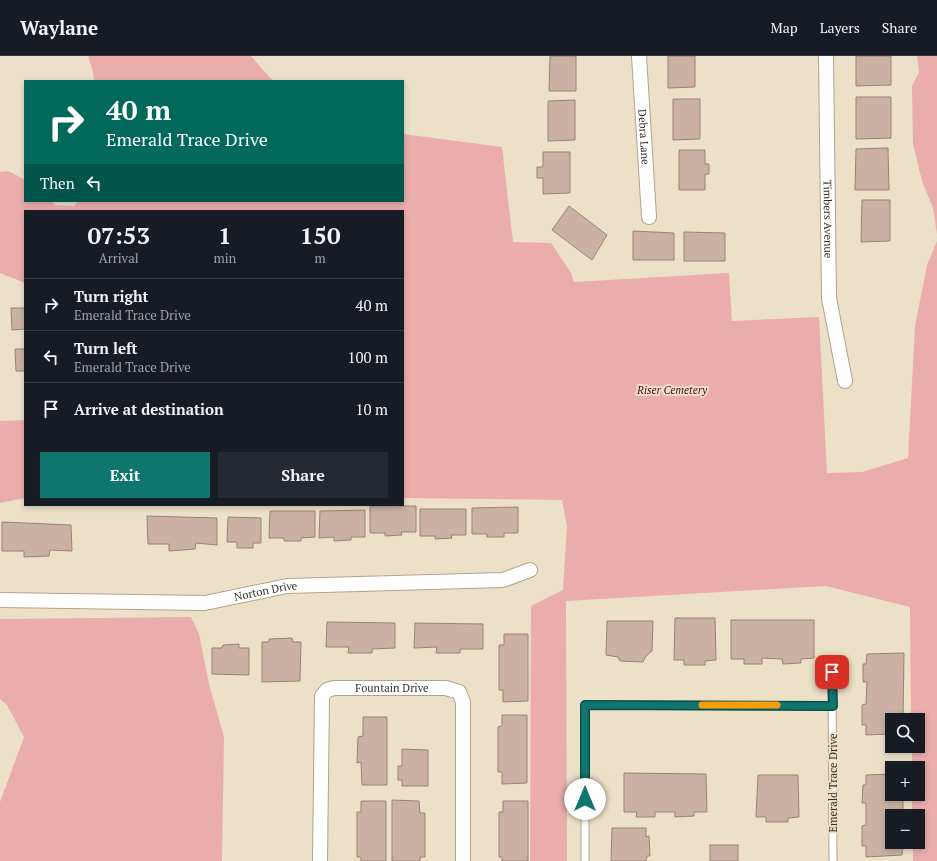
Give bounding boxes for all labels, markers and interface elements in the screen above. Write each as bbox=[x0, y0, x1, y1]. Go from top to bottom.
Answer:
text: Waylane bbox=[20, 15, 98, 40]
text: Map bbox=[771, 18, 798, 37]
text: Layers bbox=[820, 18, 860, 37]
text: Share bbox=[882, 18, 917, 37]
text: 40 m bbox=[106, 91, 171, 128]
icon: right bbox=[40, 96, 92, 148]
street label: Debra Lane bbox=[635, 109, 653, 165]
text: Emerald Trace Drive bbox=[106, 127, 268, 151]
icon: left bbox=[83, 172, 105, 194]
text: Then bbox=[40, 173, 75, 193]
street label: Timbers Avenue bbox=[821, 180, 836, 259]
text: 07:53 bbox=[87, 219, 150, 251]
text: 1 bbox=[218, 219, 232, 251]
text: 150 bbox=[300, 219, 340, 251]
text: Arrival bbox=[99, 249, 139, 267]
text: min bbox=[213, 249, 236, 267]
text: m bbox=[315, 249, 326, 267]
text: Turn right bbox=[74, 286, 149, 306]
icon: right bbox=[40, 294, 62, 316]
text: 40 m bbox=[355, 295, 388, 315]
text: Emerald Trace Drive bbox=[74, 306, 191, 324]
text: Turn left bbox=[74, 338, 138, 358]
icon: left bbox=[40, 346, 62, 368]
text: 100 m bbox=[347, 347, 388, 367]
text: Emerald Trace Drive bbox=[74, 358, 191, 376]
park label: Riser Cemetery bbox=[636, 383, 708, 397]
icon: arrive bbox=[40, 398, 62, 420]
text: Arrive at destination bbox=[74, 399, 224, 419]
text: 10 m bbox=[355, 399, 388, 419]
button: Exit bbox=[40, 452, 210, 498]
button: Share bbox=[218, 452, 388, 498]
street label: Norton Drive bbox=[233, 579, 298, 604]
pin bbox=[815, 655, 849, 689]
icon: arrive bbox=[821, 661, 843, 683]
street label: Fountain Drive bbox=[355, 681, 429, 695]
map controls bbox=[885, 713, 925, 849]
button: search bbox=[885, 713, 925, 753]
street label: Emerald Trace Drive bbox=[826, 733, 840, 832]
button: + bbox=[885, 761, 925, 801]
position arrow bbox=[564, 778, 606, 820]
button: − bbox=[885, 809, 925, 849]

